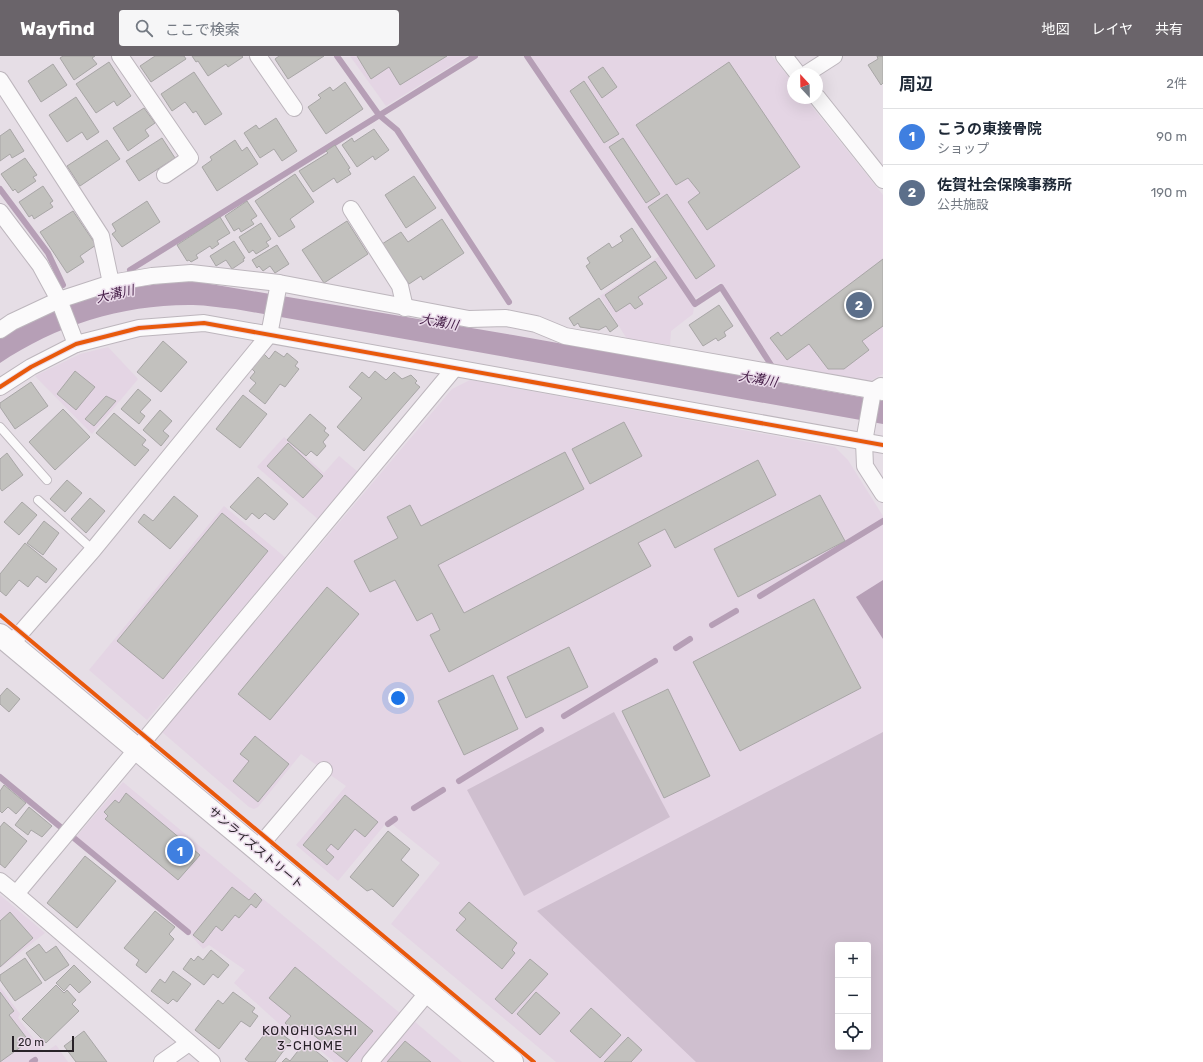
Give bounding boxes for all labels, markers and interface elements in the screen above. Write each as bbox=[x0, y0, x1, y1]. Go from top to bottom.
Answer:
search box bbox=[119, 10, 399, 46]
text: Wayfind bbox=[20, 17, 95, 40]
icon: search bbox=[133, 17, 155, 39]
text: ここで検索 bbox=[165, 21, 240, 39]
text: 地図 bbox=[1041, 21, 1069, 38]
text: レイヤ bbox=[1091, 21, 1133, 38]
text: 共有 bbox=[1155, 21, 1183, 38]
north arrow bbox=[787, 68, 823, 104]
text: 周辺 bbox=[899, 74, 933, 94]
text: 2件 bbox=[1166, 76, 1187, 91]
text: こうの東接骨院 bbox=[937, 120, 1042, 138]
text: 1 bbox=[909, 129, 915, 144]
text: 90 m bbox=[1156, 129, 1187, 144]
text: ショップ bbox=[937, 141, 989, 156]
text: 佐賀社会保険事務所 bbox=[937, 176, 1072, 194]
text: 2 bbox=[908, 185, 916, 200]
text: 190 m bbox=[1151, 185, 1187, 200]
text: 公共施設 bbox=[937, 197, 989, 212]
water label: 大溝川 bbox=[94, 282, 138, 306]
pin: 2 bbox=[846, 290, 872, 320]
water label: 大溝川 bbox=[418, 311, 461, 333]
water label: 大溝川 bbox=[737, 368, 780, 390]
your location bbox=[388, 688, 408, 708]
street label: サンライズストリート bbox=[206, 804, 306, 892]
pin: 1 bbox=[167, 836, 193, 866]
map controls bbox=[835, 942, 871, 1050]
button: + bbox=[835, 942, 871, 978]
button: − bbox=[835, 978, 871, 1014]
button: locate bbox=[835, 1014, 871, 1050]
district label: KONOHIGASHI 3-CHOME bbox=[262, 1023, 358, 1053]
scale bar bbox=[12, 1034, 74, 1053]
text: 20 m bbox=[18, 1036, 44, 1049]

